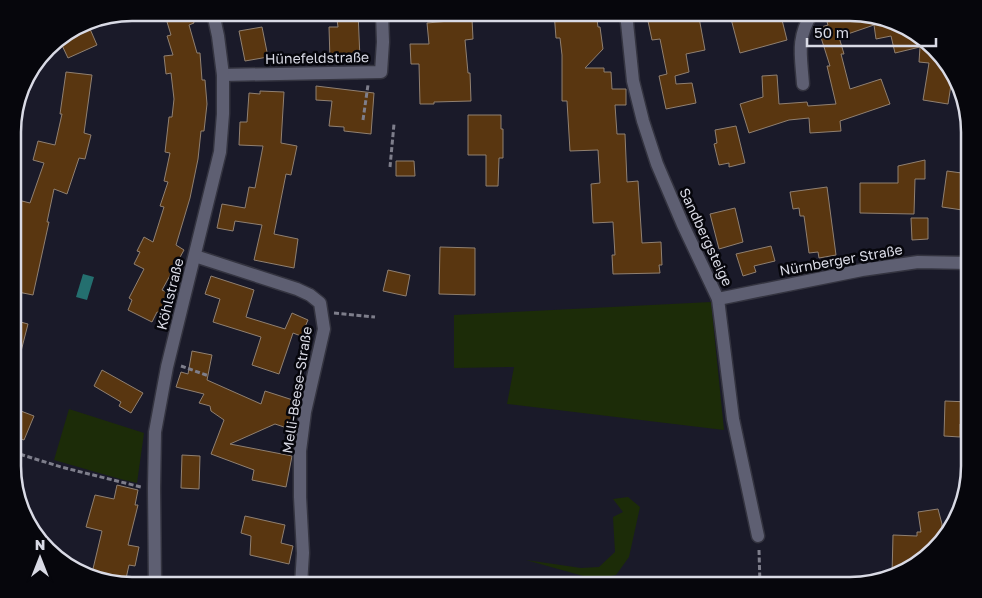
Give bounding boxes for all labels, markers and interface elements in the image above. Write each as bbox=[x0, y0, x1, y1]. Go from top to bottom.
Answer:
scale bar bbox=[807, 15, 936, 47]
text: 50 m bbox=[814, 23, 849, 41]
street label: Hünefeldstraße bbox=[265, 48, 369, 67]
street label: Sandbergsteige bbox=[676, 185, 737, 289]
street label: Nürnberger Straße bbox=[778, 240, 904, 279]
street label: Köhlstraße bbox=[152, 256, 187, 332]
street label: Melli-Beese-Straße bbox=[278, 325, 315, 455]
north arrow bbox=[15, 533, 65, 583]
text: N bbox=[35, 536, 45, 553]

